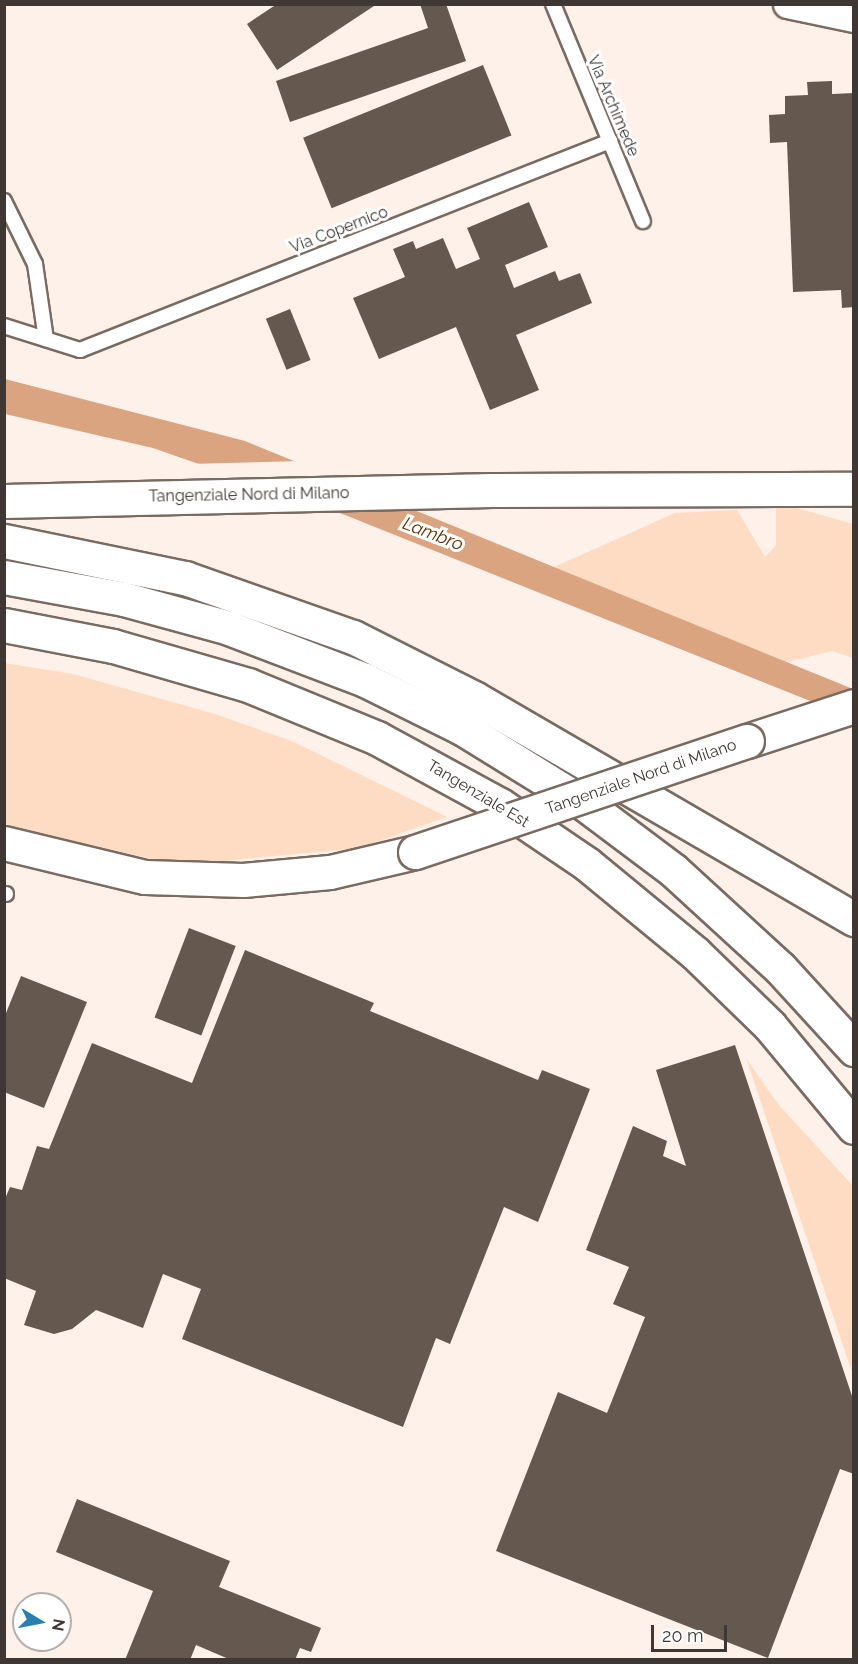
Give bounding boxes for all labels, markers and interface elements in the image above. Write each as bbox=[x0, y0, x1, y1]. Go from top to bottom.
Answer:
street label: Via Archimede bbox=[583, 52, 643, 160]
street label: Via Copernico bbox=[287, 202, 391, 258]
street label: Tangenziale Nord di Milano bbox=[148, 484, 350, 506]
water label: Lambro bbox=[400, 513, 466, 555]
street label: Tangenziale Nord di Milano bbox=[543, 735, 739, 819]
street label: Tangenziale Est bbox=[424, 756, 532, 832]
north arrow bbox=[12, 1592, 72, 1652]
scale bar bbox=[654, 1613, 730, 1651]
text: N bbox=[48, 1617, 69, 1633]
text: 20 m bbox=[662, 1625, 704, 1646]

